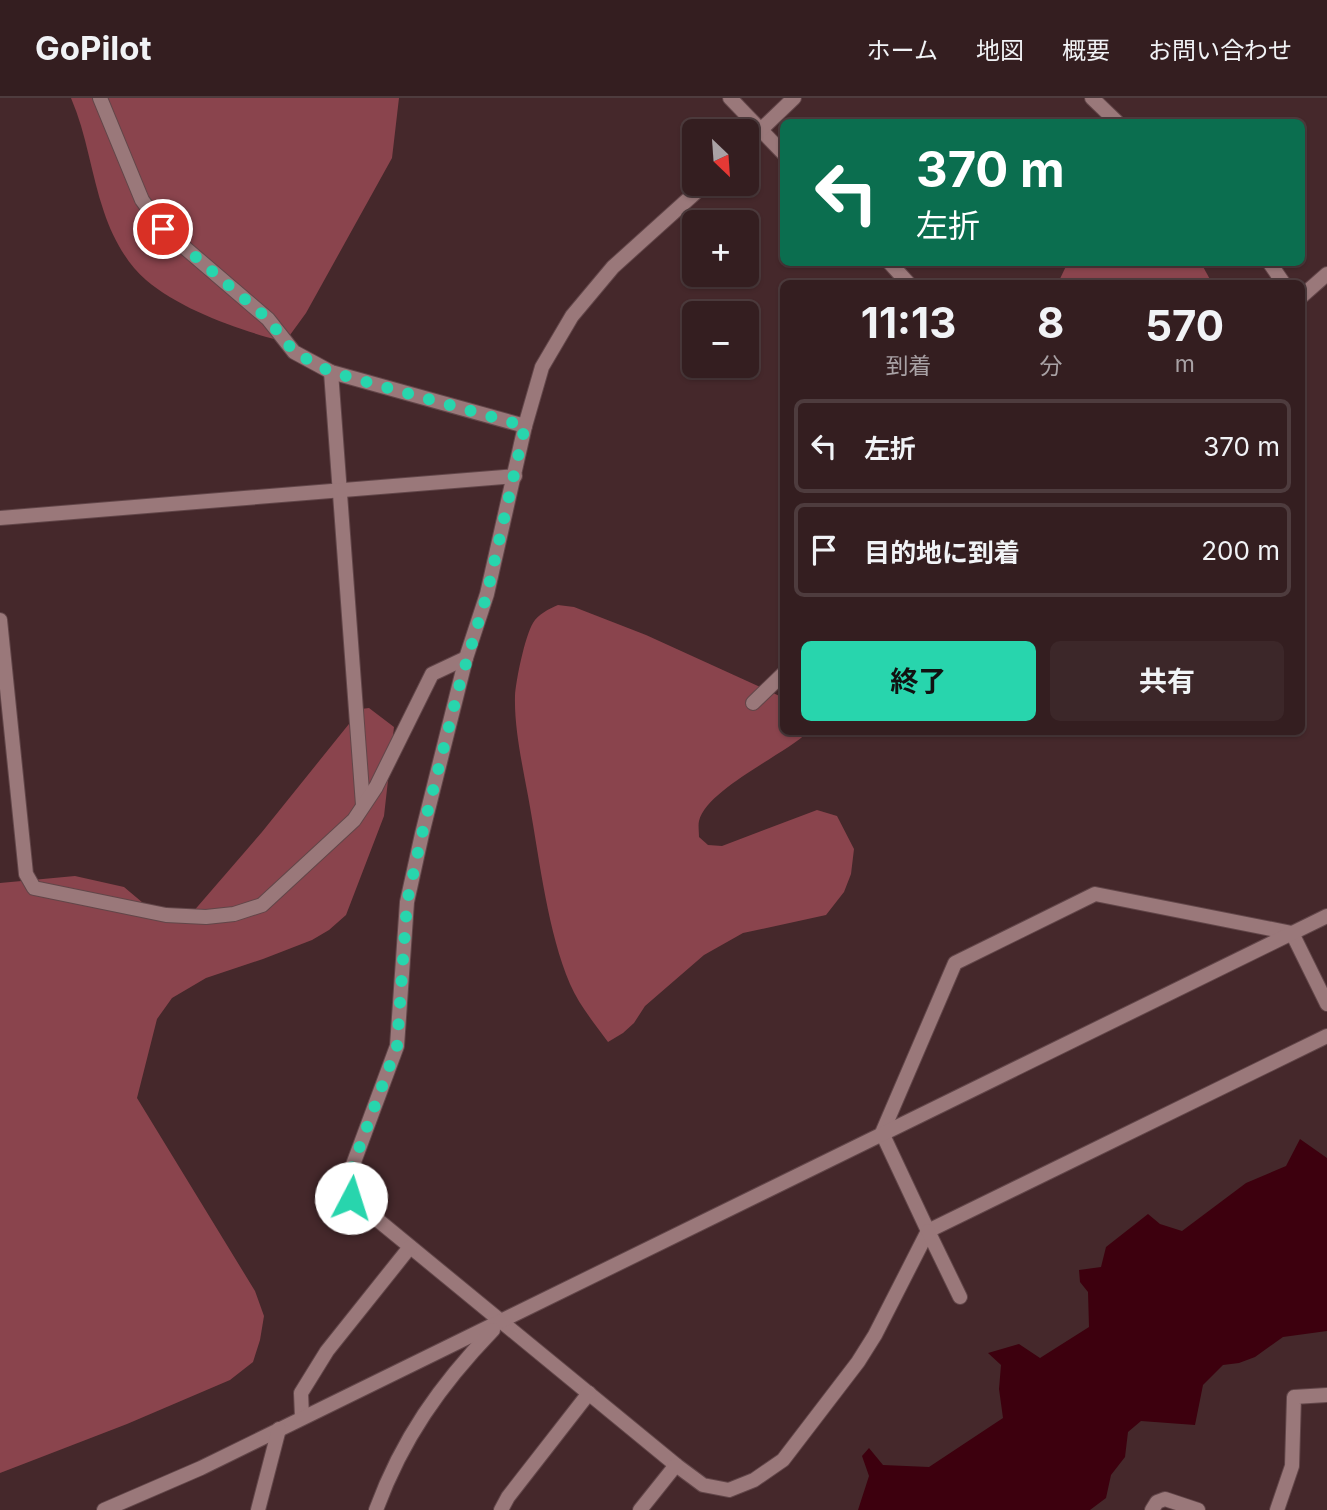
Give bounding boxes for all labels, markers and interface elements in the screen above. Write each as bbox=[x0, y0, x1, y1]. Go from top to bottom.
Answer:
text: GoPilot bbox=[35, 28, 152, 68]
text: ホーム bbox=[867, 36, 938, 65]
text: 地図 bbox=[976, 36, 1024, 65]
text: 概要 bbox=[1062, 36, 1110, 65]
text: お問い合わせ bbox=[1148, 36, 1292, 65]
north arrow bbox=[682, 119, 760, 196]
map controls bbox=[682, 119, 759, 378]
text: 370 m bbox=[916, 140, 1065, 199]
icon: left bbox=[801, 147, 892, 238]
pin bbox=[133, 199, 193, 259]
text: 左折 bbox=[916, 206, 980, 245]
icon: arrive bbox=[144, 210, 182, 248]
button: + bbox=[682, 210, 759, 287]
text: 11:13 bbox=[861, 297, 956, 348]
text: 8 bbox=[1037, 297, 1064, 348]
text: 570 bbox=[1145, 300, 1224, 351]
button: − bbox=[682, 301, 759, 378]
text: m bbox=[1175, 350, 1195, 378]
text: 到着 bbox=[886, 352, 932, 380]
text: 分 bbox=[1039, 352, 1062, 380]
icon: left bbox=[805, 427, 843, 465]
text: 370 m bbox=[1203, 431, 1280, 462]
text: 左折 bbox=[864, 433, 916, 464]
icon: arrive bbox=[805, 531, 843, 569]
text: 200 m bbox=[1201, 535, 1280, 566]
text: 目的地に到着 bbox=[864, 537, 1020, 568]
button: 終了 bbox=[801, 641, 1036, 721]
button: 共有 bbox=[1050, 641, 1284, 721]
position arrow bbox=[314, 1161, 388, 1235]

